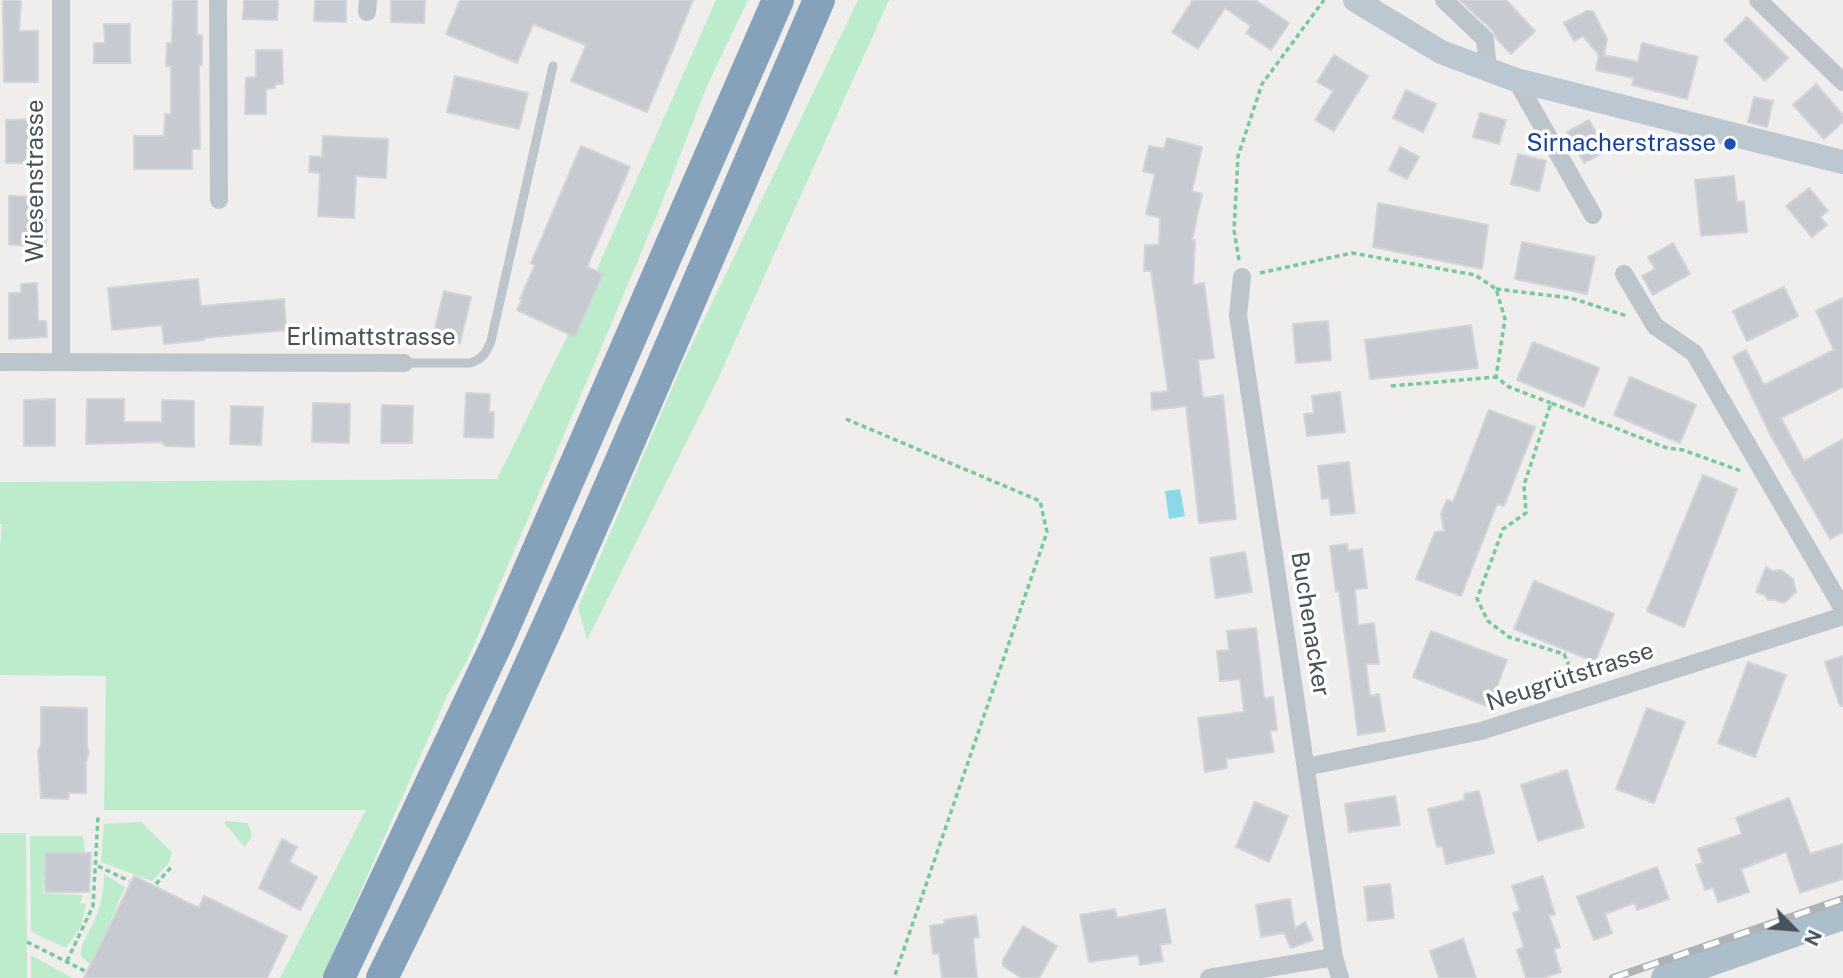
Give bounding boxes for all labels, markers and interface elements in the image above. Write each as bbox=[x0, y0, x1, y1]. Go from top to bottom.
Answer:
street label: Wiesenstrasse bbox=[22, 100, 50, 262]
place label: Sirnacherstrasse bbox=[1527, 130, 1716, 158]
marker: Sirnacherstrasse bbox=[1722, 136, 1738, 152]
street label: Erlimattstrasse bbox=[286, 324, 456, 352]
street label: Buchenacker bbox=[1284, 550, 1336, 698]
street label: Neugrütstrasse bbox=[1483, 636, 1657, 718]
north arrow bbox=[1759, 894, 1829, 964]
text: N bbox=[1800, 926, 1826, 949]

